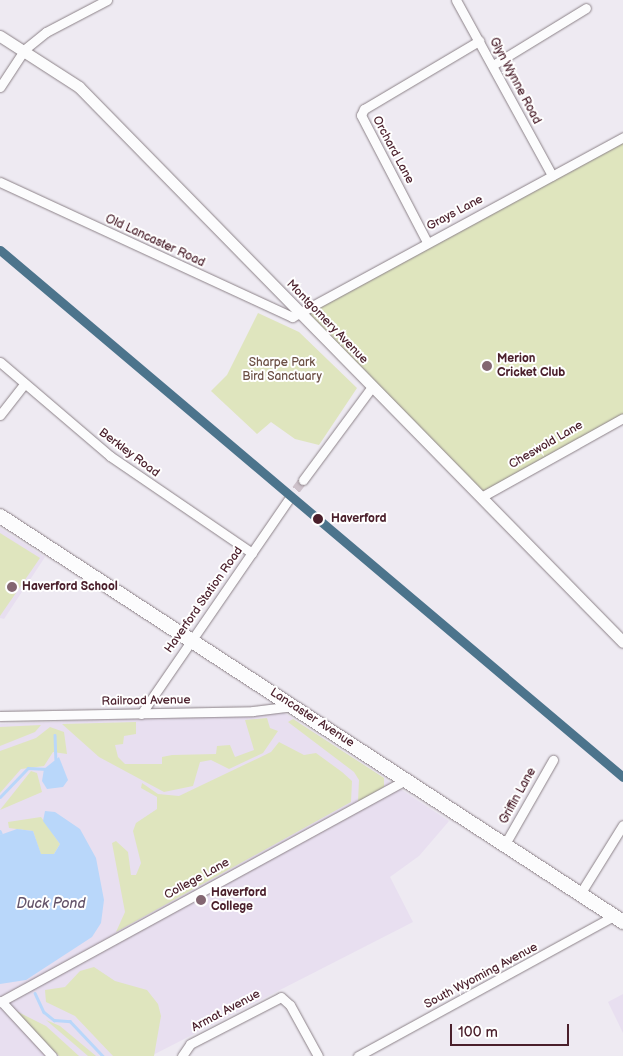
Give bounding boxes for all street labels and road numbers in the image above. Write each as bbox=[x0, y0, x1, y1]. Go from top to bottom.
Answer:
street label: Glyn Wynne Road bbox=[486, 35, 544, 127]
street label: Orchard Lane bbox=[369, 114, 417, 186]
street label: Grays Lane bbox=[424, 192, 486, 234]
street label: Old Lancaster Road bbox=[103, 212, 207, 270]
street label: Montgomery Avenue bbox=[283, 277, 371, 367]
street label: Cheswold Lane bbox=[507, 418, 585, 472]
street label: Berkley Road bbox=[96, 425, 162, 481]
street label: Haverford Station Road bbox=[162, 544, 246, 656]
street label: Lancaster Avenue bbox=[267, 685, 357, 751]
street label: Railroad Avenue bbox=[101, 693, 191, 709]
street label: Griffin Lane bbox=[497, 765, 539, 827]
street label: College Lane bbox=[162, 855, 232, 903]
street label: South Wyoming Avenue bbox=[422, 940, 540, 1012]
street label: Armat Avenue bbox=[189, 987, 263, 1035]

